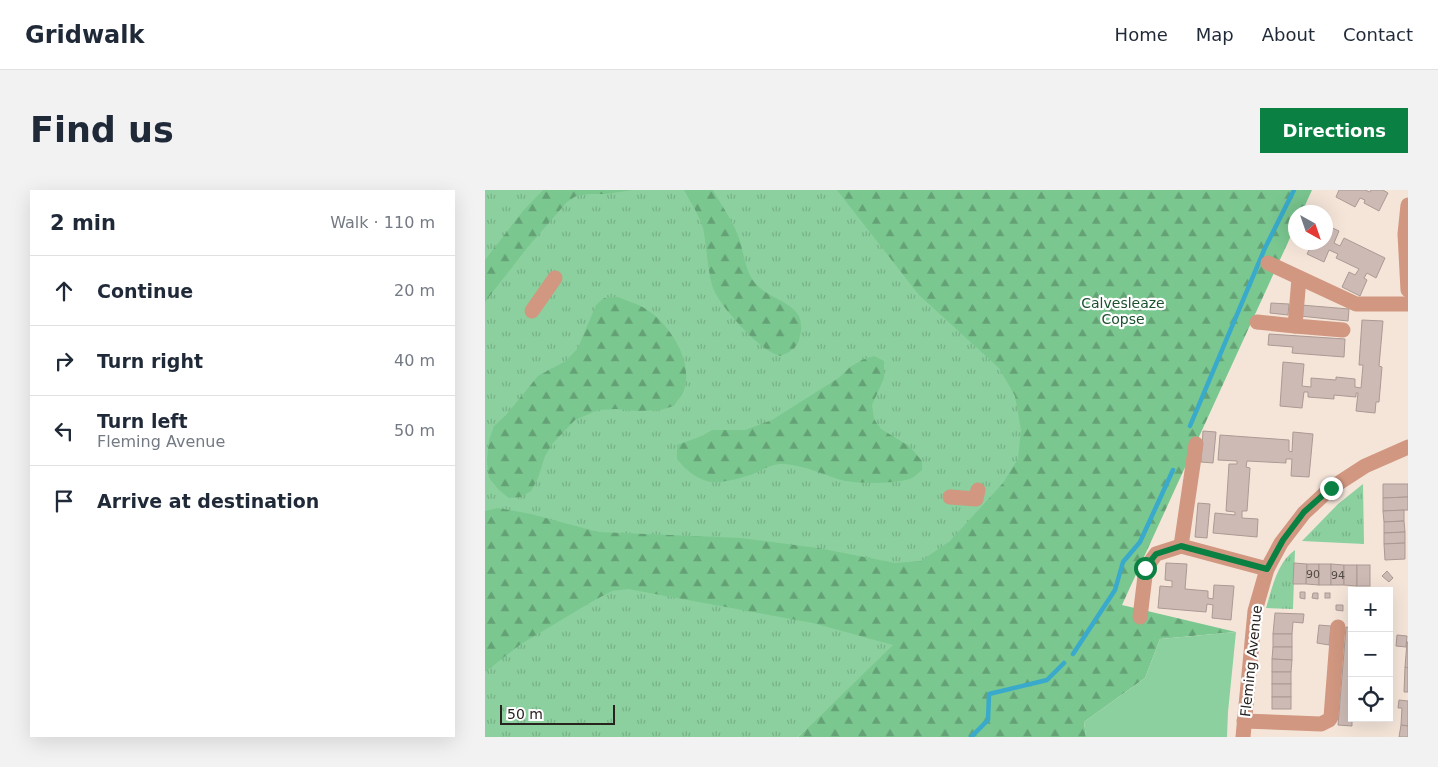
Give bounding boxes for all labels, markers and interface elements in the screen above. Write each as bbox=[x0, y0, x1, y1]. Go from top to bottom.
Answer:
text: Gridwalk bbox=[25, 21, 145, 49]
text: Home bbox=[1115, 24, 1168, 45]
text: Map bbox=[1196, 24, 1234, 45]
text: About bbox=[1262, 24, 1315, 45]
text: Contact bbox=[1343, 24, 1413, 45]
button: Directions bbox=[1260, 108, 1408, 153]
text: Find us bbox=[30, 110, 174, 150]
north arrow bbox=[1288, 205, 1333, 250]
text: 2 min bbox=[50, 211, 116, 235]
text: Walk · 110 m bbox=[330, 213, 435, 232]
icon: ahead bbox=[50, 277, 78, 305]
text: Continue bbox=[97, 280, 193, 302]
text: 20 m bbox=[394, 281, 435, 300]
park label: Calvesleaze Copse bbox=[1081, 295, 1165, 327]
icon: right bbox=[50, 347, 78, 375]
text: Turn right bbox=[97, 350, 203, 372]
text: 40 m bbox=[394, 351, 435, 370]
text: Turn left bbox=[97, 410, 188, 432]
icon: left bbox=[50, 417, 78, 445]
text: 50 m bbox=[394, 421, 435, 440]
text: Fleming Avenue bbox=[97, 432, 225, 451]
route end bbox=[1320, 477, 1343, 500]
icon: arrive bbox=[50, 487, 78, 515]
text: Arrive at destination bbox=[97, 490, 319, 512]
route start bbox=[1134, 557, 1157, 580]
house number: 90 bbox=[1306, 568, 1320, 581]
house number: 94 bbox=[1331, 569, 1345, 582]
map controls bbox=[1348, 587, 1393, 722]
button: + bbox=[1348, 587, 1393, 632]
street label: Fleming Avenue bbox=[1237, 604, 1265, 718]
button: − bbox=[1348, 632, 1393, 677]
button: locate bbox=[1348, 677, 1393, 722]
scale bar bbox=[500, 702, 615, 725]
text: 50 m bbox=[507, 706, 543, 722]

